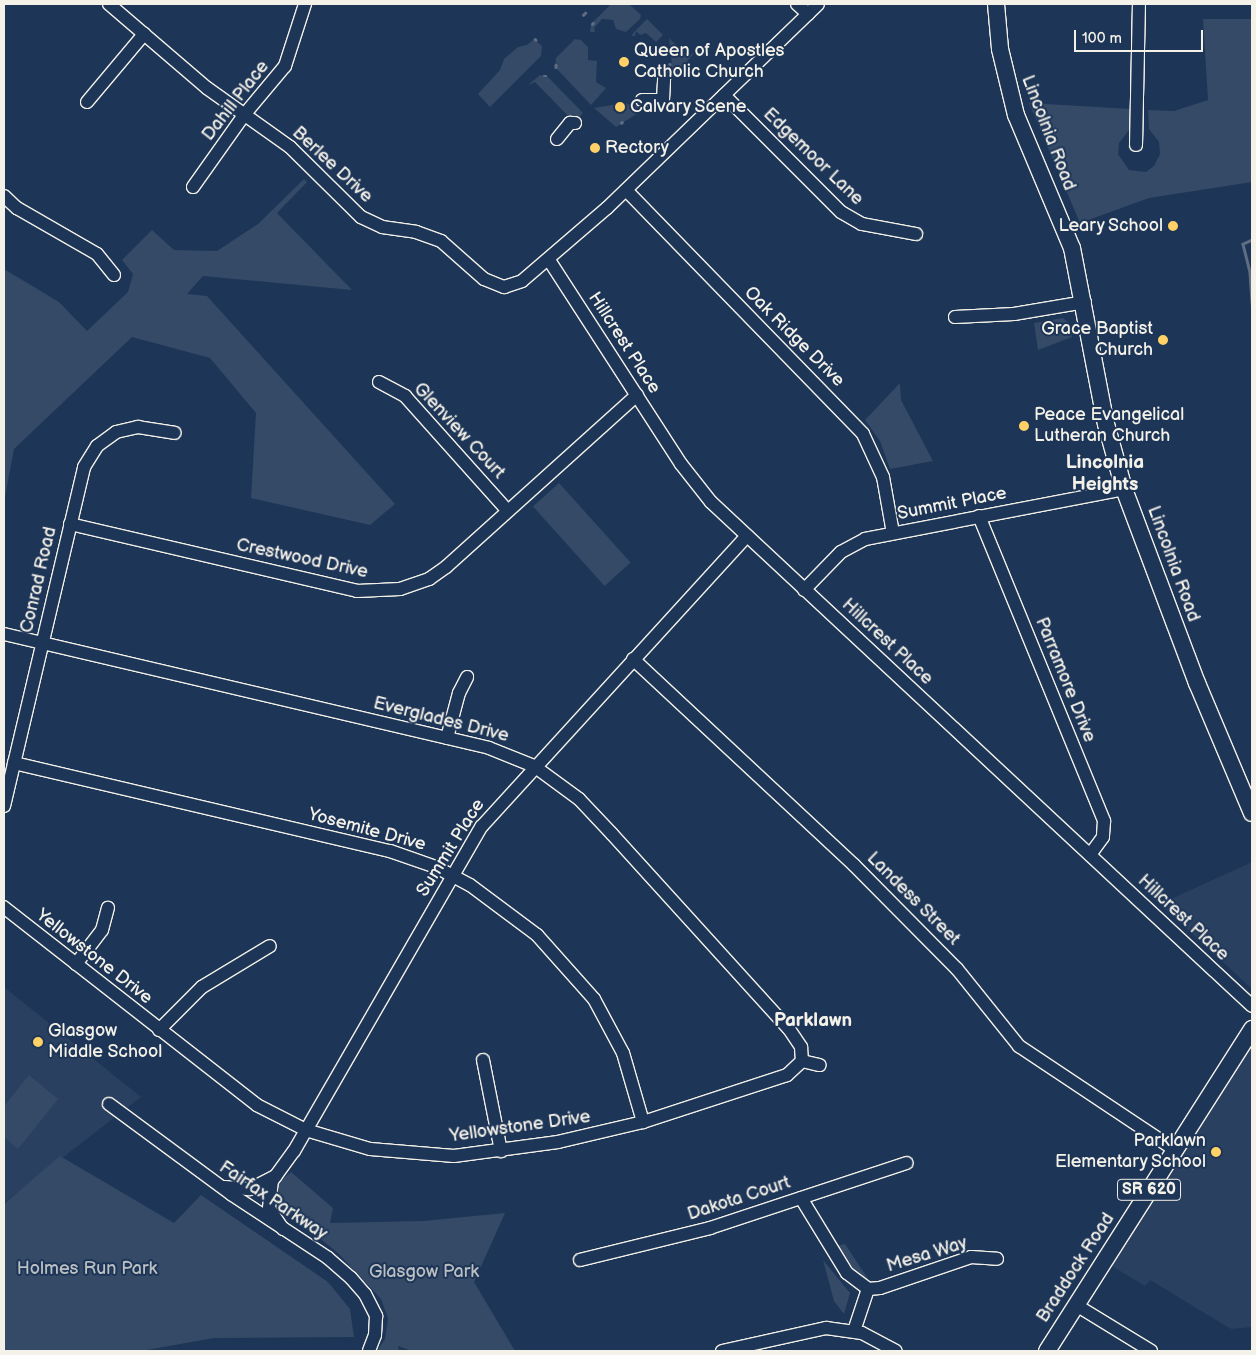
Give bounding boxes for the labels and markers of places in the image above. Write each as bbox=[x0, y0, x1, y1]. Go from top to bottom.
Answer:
place label: Queen of Apostles Catholic Church bbox=[634, 41, 785, 84]
marker: Queen of Apostles Catholic Church bbox=[618, 56, 630, 68]
place label: Calvary Scene bbox=[630, 96, 748, 118]
marker: Calvary Scene bbox=[614, 101, 626, 113]
place label: Rectory bbox=[605, 137, 669, 159]
marker: Rectory bbox=[589, 142, 601, 154]
place label: Leary School bbox=[1057, 215, 1163, 237]
marker: Leary School bbox=[1167, 220, 1179, 232]
place label: Grace Baptist Church bbox=[1041, 319, 1153, 362]
marker: Grace Baptist Church bbox=[1157, 334, 1169, 346]
place label: Peace Evangelical Lutheran Church bbox=[1034, 405, 1184, 448]
marker: Peace Evangelical Lutheran Church bbox=[1018, 420, 1030, 432]
place label: Glasgow Middle School bbox=[48, 1021, 163, 1064]
marker: Glasgow Middle School bbox=[32, 1036, 44, 1048]
place label: Parklawn Elementary School bbox=[1053, 1131, 1206, 1174]
marker: Parklawn Elementary School bbox=[1210, 1146, 1222, 1158]

